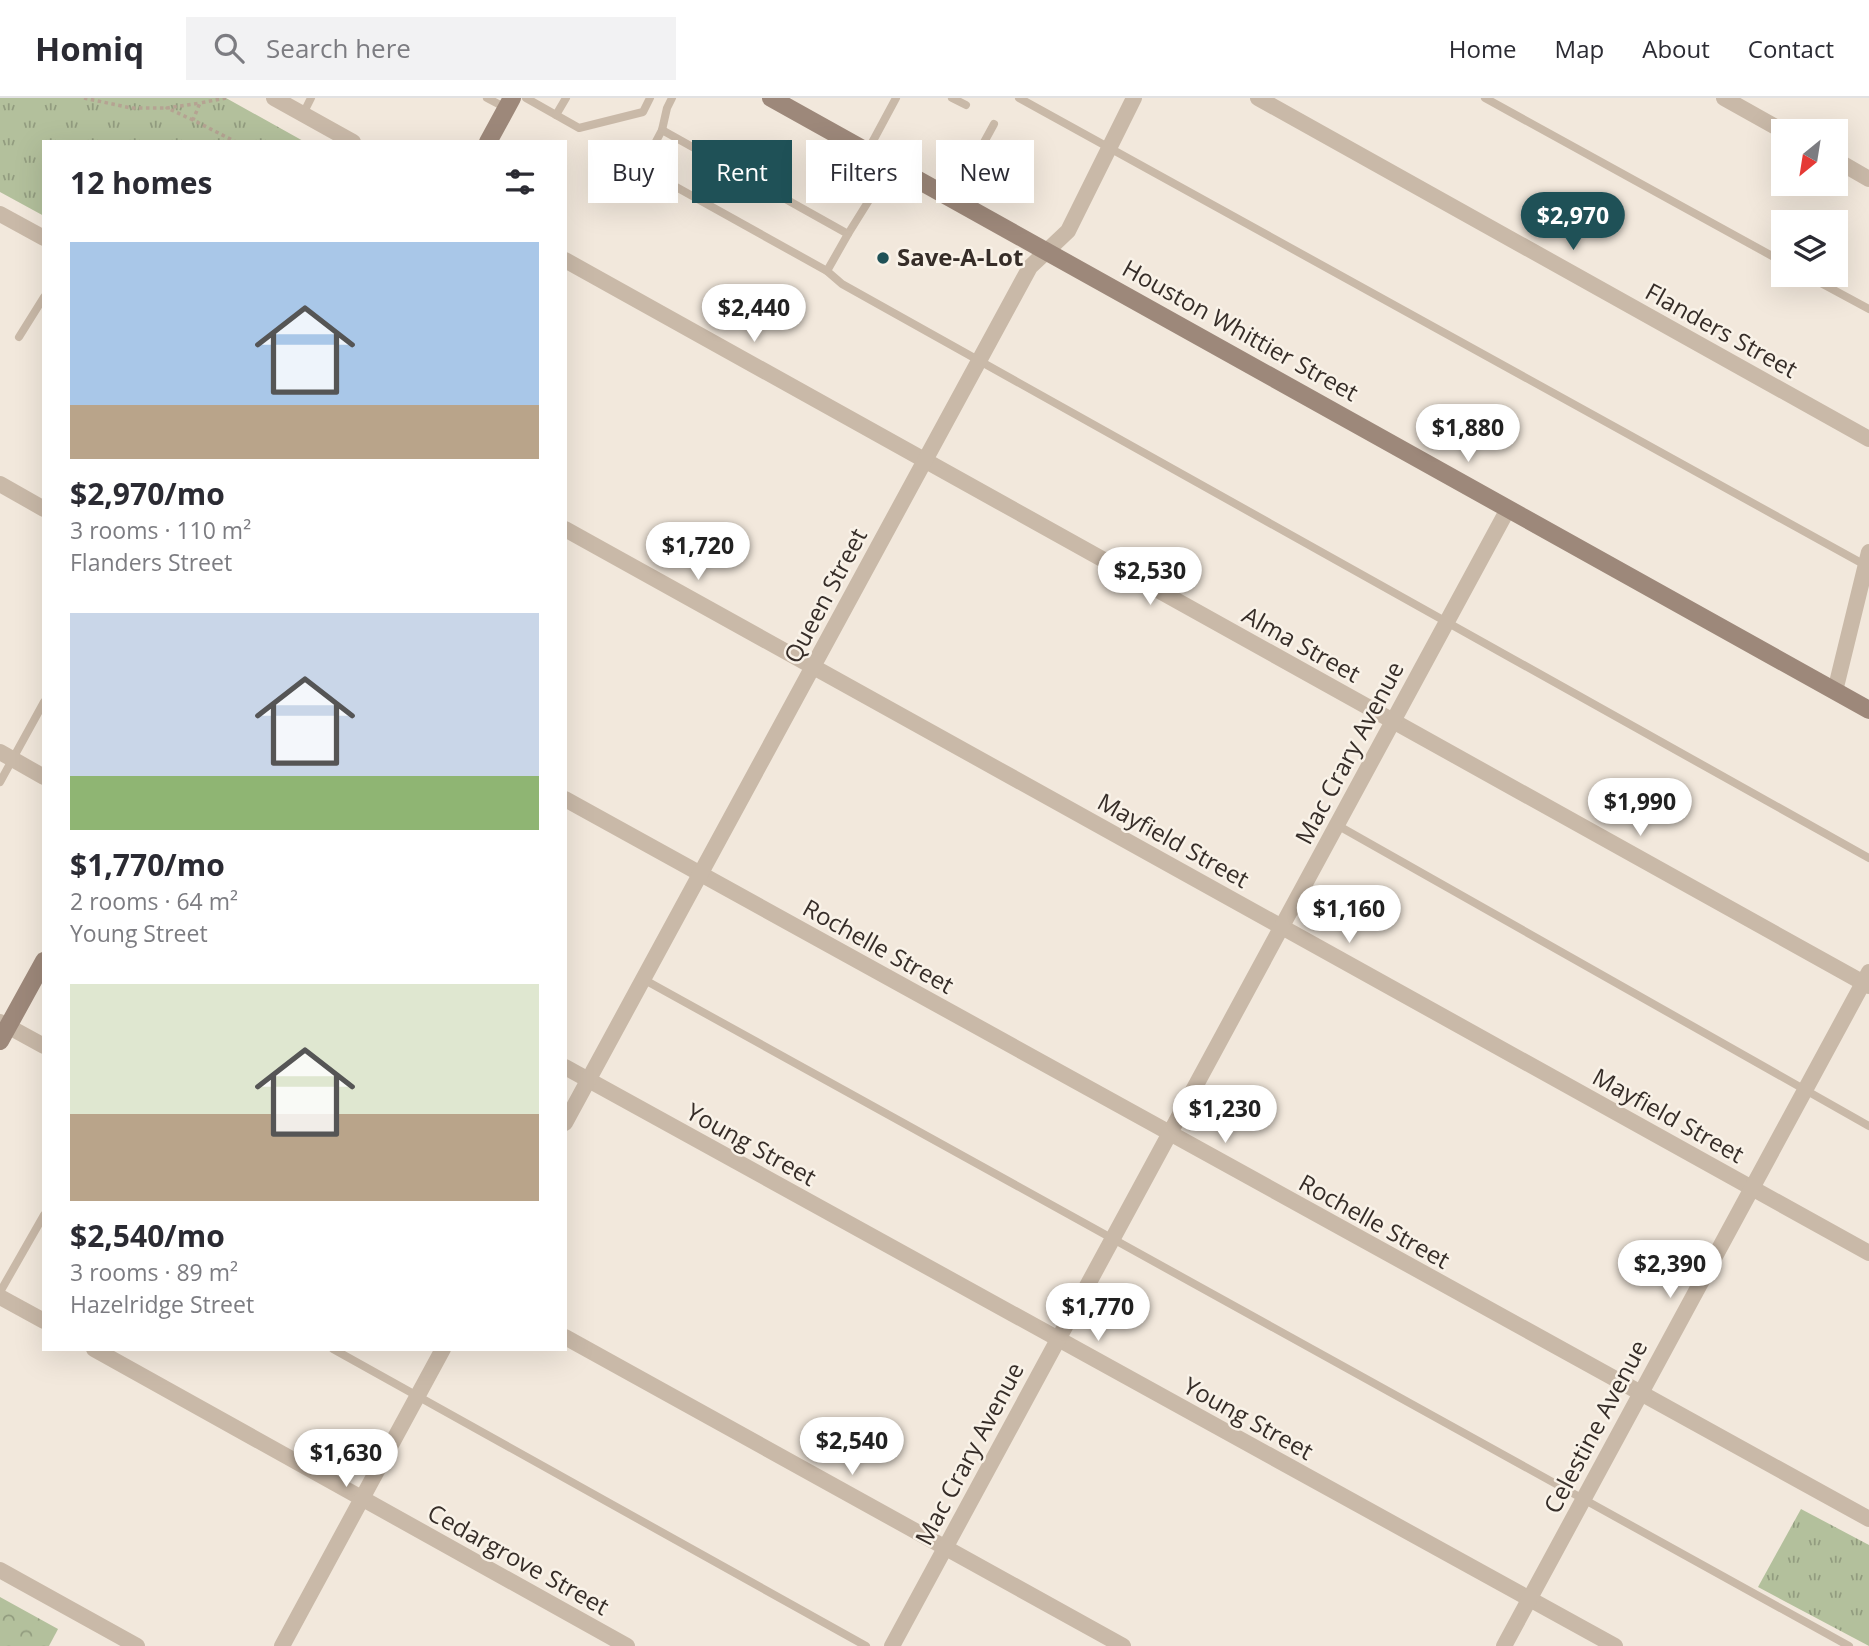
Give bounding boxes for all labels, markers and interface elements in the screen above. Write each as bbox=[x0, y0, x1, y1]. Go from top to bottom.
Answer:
search box bbox=[186, 17, 676, 80]
text: Homiq bbox=[35, 26, 144, 71]
icon: search bbox=[210, 29, 248, 67]
text: Search here bbox=[266, 30, 411, 66]
text: Home bbox=[1449, 32, 1517, 65]
text: Map bbox=[1555, 32, 1604, 65]
text: About bbox=[1642, 32, 1710, 65]
text: Contact bbox=[1748, 32, 1834, 65]
north arrow bbox=[1771, 119, 1848, 196]
map controls bbox=[1771, 119, 1848, 287]
chip: Buy bbox=[588, 140, 678, 203]
chip: Rent bbox=[692, 140, 792, 203]
chip: Filters bbox=[806, 140, 922, 203]
chip: New bbox=[936, 140, 1034, 203]
text: 12 homes bbox=[70, 162, 213, 203]
icon: filters bbox=[501, 163, 539, 201]
pin: $2,970 bbox=[1516, 192, 1630, 252]
text: $2,970 bbox=[1537, 199, 1609, 231]
button: layers bbox=[1771, 210, 1848, 287]
place label: Save-A-Lot bbox=[897, 240, 1023, 273]
marker: Save-A-Lot bbox=[875, 250, 891, 266]
street label: Houston Whittier Street bbox=[1117, 251, 1365, 408]
street label: Flanders Street bbox=[1640, 274, 1804, 385]
pin: $2,440 bbox=[697, 285, 811, 344]
icon: home bbox=[242, 287, 368, 413]
text: $2,440 bbox=[718, 291, 790, 323]
pin: $1,880 bbox=[1411, 404, 1525, 464]
text: $1,880 bbox=[1432, 411, 1504, 443]
text: $2,970/mo bbox=[70, 473, 225, 514]
text: 3 rooms · 110 m² bbox=[70, 514, 251, 546]
pin: $1,720 bbox=[641, 522, 755, 582]
street label: Queen Street bbox=[775, 522, 874, 669]
text: $1,720 bbox=[662, 529, 734, 561]
text: Flanders Street bbox=[70, 546, 232, 578]
pin: $2,530 bbox=[1093, 547, 1207, 607]
text: $2,530 bbox=[1114, 554, 1186, 586]
street label: Alma Street bbox=[1237, 598, 1367, 690]
street label: Mac Crary Avenue bbox=[1287, 655, 1411, 849]
icon: home bbox=[242, 658, 368, 784]
pin: $1,990 bbox=[1583, 778, 1697, 838]
street label: Mayfield Street bbox=[1092, 784, 1255, 895]
text: $1,990 bbox=[1604, 785, 1676, 817]
text: $1,770/mo bbox=[70, 844, 225, 885]
text: 2 rooms · 64 m² bbox=[70, 885, 238, 917]
pin: $1,160 bbox=[1292, 886, 1406, 945]
street label: Rochelle Street bbox=[797, 891, 960, 1001]
text: $1,160 bbox=[1313, 892, 1385, 924]
text: Young Street bbox=[70, 917, 208, 949]
icon: home bbox=[242, 1029, 368, 1155]
street label: Mayfield Street bbox=[1587, 1059, 1750, 1170]
pin: $1,230 bbox=[1168, 1086, 1282, 1145]
text: $1,230 bbox=[1189, 1092, 1261, 1124]
street label: Young Street bbox=[681, 1094, 823, 1193]
street label: Rochelle Street bbox=[1293, 1166, 1456, 1276]
text: $2,540/mo bbox=[70, 1215, 225, 1256]
pin: $2,390 bbox=[1613, 1240, 1727, 1300]
text: $2,390 bbox=[1634, 1247, 1706, 1279]
text: 3 rooms · 89 m² bbox=[70, 1256, 238, 1288]
pin: $1,770 bbox=[1041, 1284, 1155, 1343]
text: Hazelridge Street bbox=[70, 1288, 254, 1320]
text: $1,770 bbox=[1062, 1290, 1134, 1322]
street label: Celestine Avenue bbox=[1535, 1334, 1654, 1519]
street label: Mac Crary Avenue bbox=[907, 1356, 1031, 1550]
street label: Young Street bbox=[1178, 1368, 1320, 1467]
pin: $2,540 bbox=[795, 1418, 909, 1477]
text: $2,540 bbox=[816, 1424, 888, 1456]
pin: $1,630 bbox=[289, 1430, 403, 1489]
text: $1,630 bbox=[310, 1436, 382, 1468]
street label: Cedargrove Street bbox=[422, 1495, 615, 1622]

